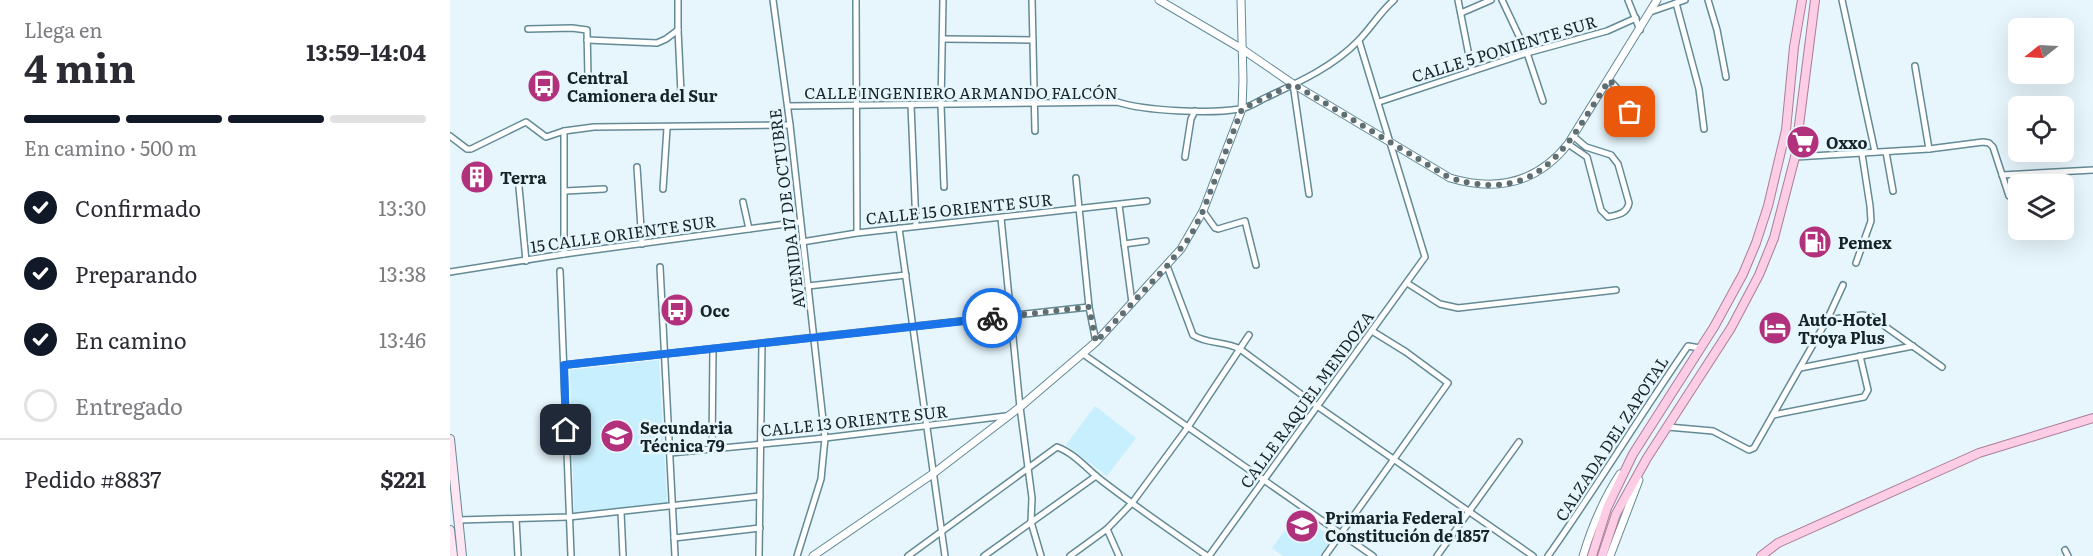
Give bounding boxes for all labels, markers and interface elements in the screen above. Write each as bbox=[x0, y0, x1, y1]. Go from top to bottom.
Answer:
street label: CALLE 5 PONIENTE SUR bbox=[1409, 8, 1600, 88]
text: Llega en bbox=[24, 14, 102, 44]
north arrow bbox=[2008, 18, 2074, 84]
map controls bbox=[2008, 18, 2074, 240]
text: 13:59–14:04 bbox=[306, 35, 426, 68]
text: 4 min bbox=[24, 37, 136, 95]
place label: Central Camionera del Sur bbox=[567, 65, 718, 107]
bus stop icon: Central Camionera del Sur bbox=[526, 68, 562, 104]
street label: CALLE INGENIERO ARMANDO FALCÓN bbox=[804, 80, 1118, 104]
pin bbox=[1604, 86, 1655, 137]
icon: bag bbox=[1613, 95, 1646, 128]
button: locate bbox=[2008, 96, 2074, 162]
street label: AVENIDA 17 DE OCTUBRE bbox=[762, 108, 810, 310]
supermarket icon: Oxxo bbox=[1785, 124, 1821, 160]
place label: Oxxo bbox=[1826, 130, 1867, 154]
text: En camino · 500 m bbox=[24, 132, 197, 162]
building icon: Terra bbox=[459, 159, 495, 195]
place label: Terra bbox=[500, 165, 547, 189]
button: layers bbox=[2008, 174, 2074, 240]
street label: CALLE 15 ORIENTE SUR bbox=[865, 186, 1054, 230]
icon: check bbox=[24, 191, 57, 224]
text: Confirmado bbox=[75, 191, 201, 224]
text: 13:30 bbox=[378, 192, 426, 222]
street label: 15 CALLE ORIENTE SUR bbox=[529, 208, 718, 258]
fuel station icon: Pemex bbox=[1797, 224, 1833, 260]
place label: Pemex bbox=[1838, 230, 1892, 254]
icon: check bbox=[24, 257, 57, 290]
text: Preparando bbox=[75, 257, 197, 290]
text: 13:38 bbox=[379, 258, 426, 288]
courier bbox=[962, 288, 1022, 348]
bus stop icon: Occ bbox=[659, 292, 695, 328]
place label: Occ bbox=[700, 298, 730, 322]
icon: bike bbox=[976, 302, 1009, 335]
street label: CALLE RAQUEL MENDOZA bbox=[1233, 305, 1379, 493]
place label: Auto-Hotel Troya Plus bbox=[1798, 307, 1887, 349]
hotel icon: Auto-Hotel Troya Plus bbox=[1757, 310, 1793, 346]
icon: check bbox=[24, 323, 57, 356]
text: En camino bbox=[75, 323, 187, 356]
text: 13:46 bbox=[379, 324, 426, 354]
street label: CALZADA DEL ZAPOTAL bbox=[1548, 351, 1674, 525]
text: Entregado bbox=[75, 389, 183, 422]
street label: CALLE 13 ORIENTE SUR bbox=[759, 398, 949, 442]
pin bbox=[540, 404, 591, 455]
icon: home bbox=[549, 413, 582, 446]
place label: Secundaria Técnica 79 bbox=[640, 415, 733, 457]
school or university icon: Secundaria Técnica 79 bbox=[599, 418, 635, 454]
text: Pedido #8837 bbox=[24, 462, 161, 495]
text: $221 bbox=[380, 462, 426, 495]
place label: Primaria Federal Constitución de 1857 bbox=[1325, 505, 1490, 547]
school or university icon: Primaria Federal Constitución de 1857 bbox=[1284, 508, 1320, 544]

